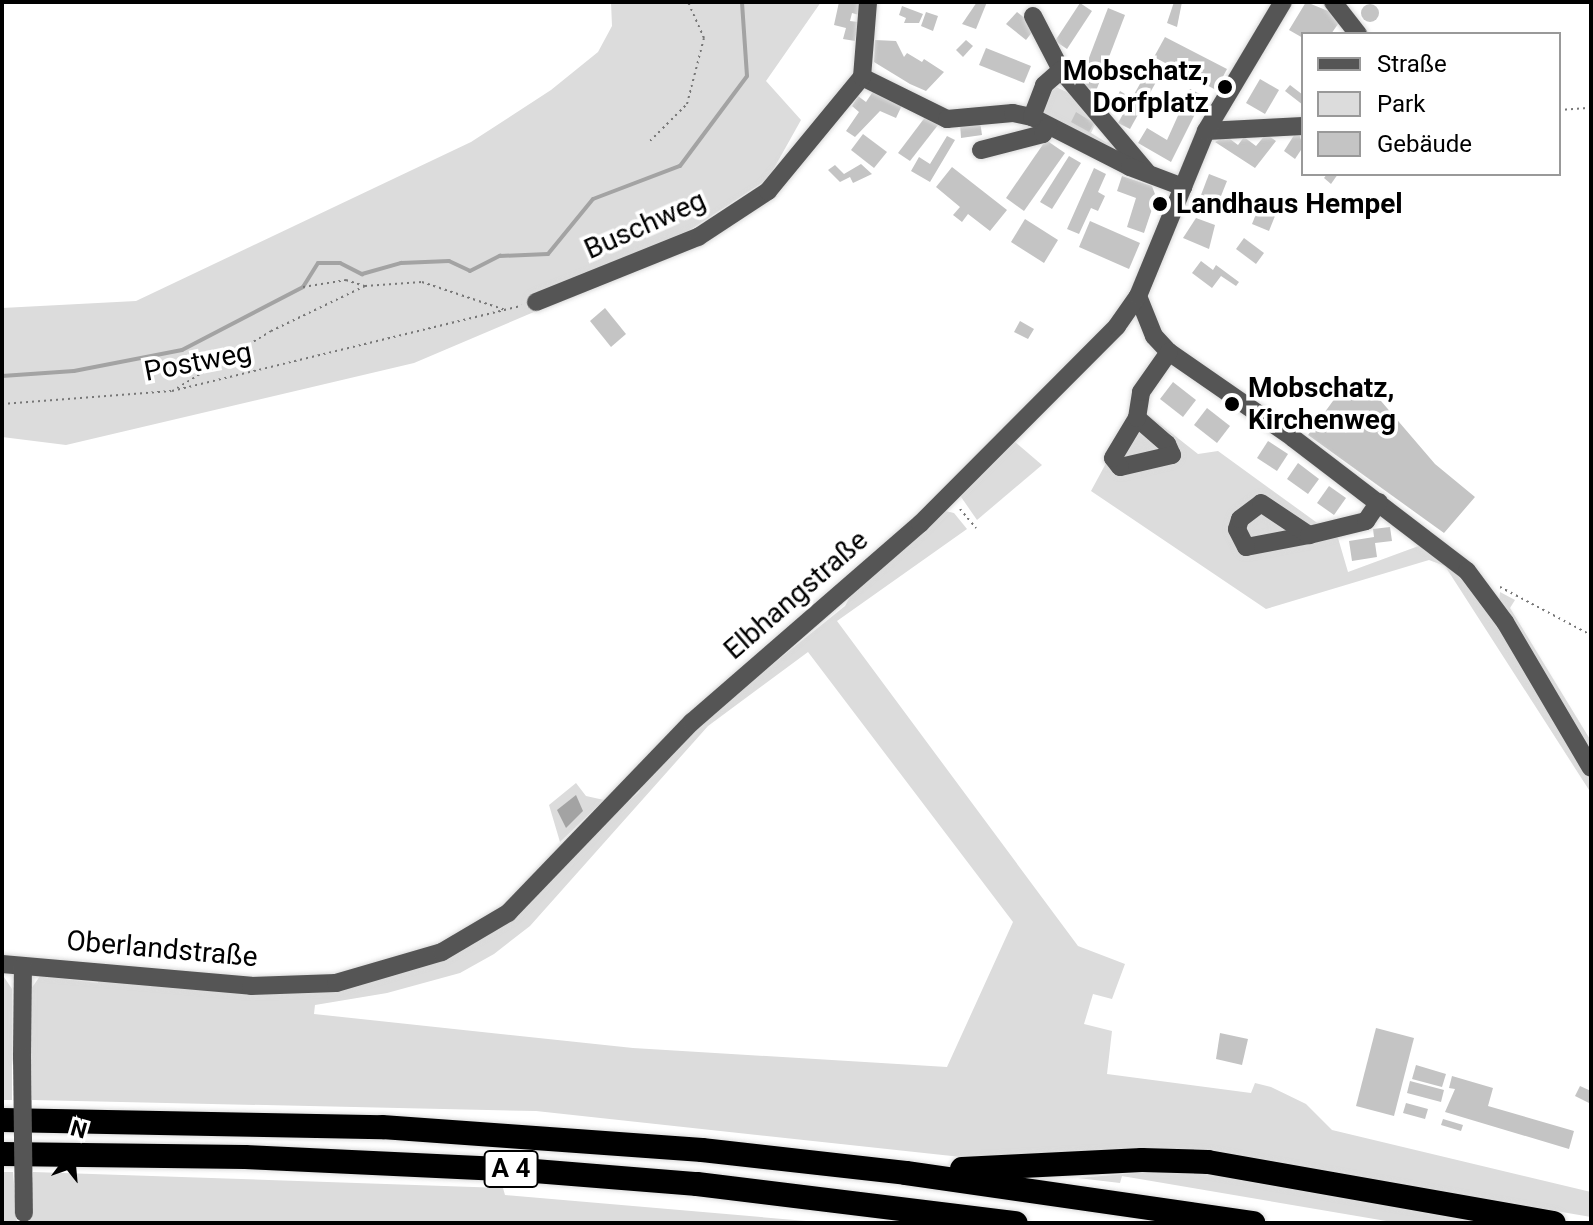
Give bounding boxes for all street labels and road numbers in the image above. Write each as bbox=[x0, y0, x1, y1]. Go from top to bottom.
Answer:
street label: Buschweg bbox=[579, 183, 711, 267]
street label: Postweg bbox=[141, 335, 255, 389]
street label: Elbhangstraße bbox=[717, 523, 875, 667]
street label: Oberlandstraße bbox=[65, 924, 259, 974]
road number: A 4 bbox=[483, 1147, 539, 1191]

